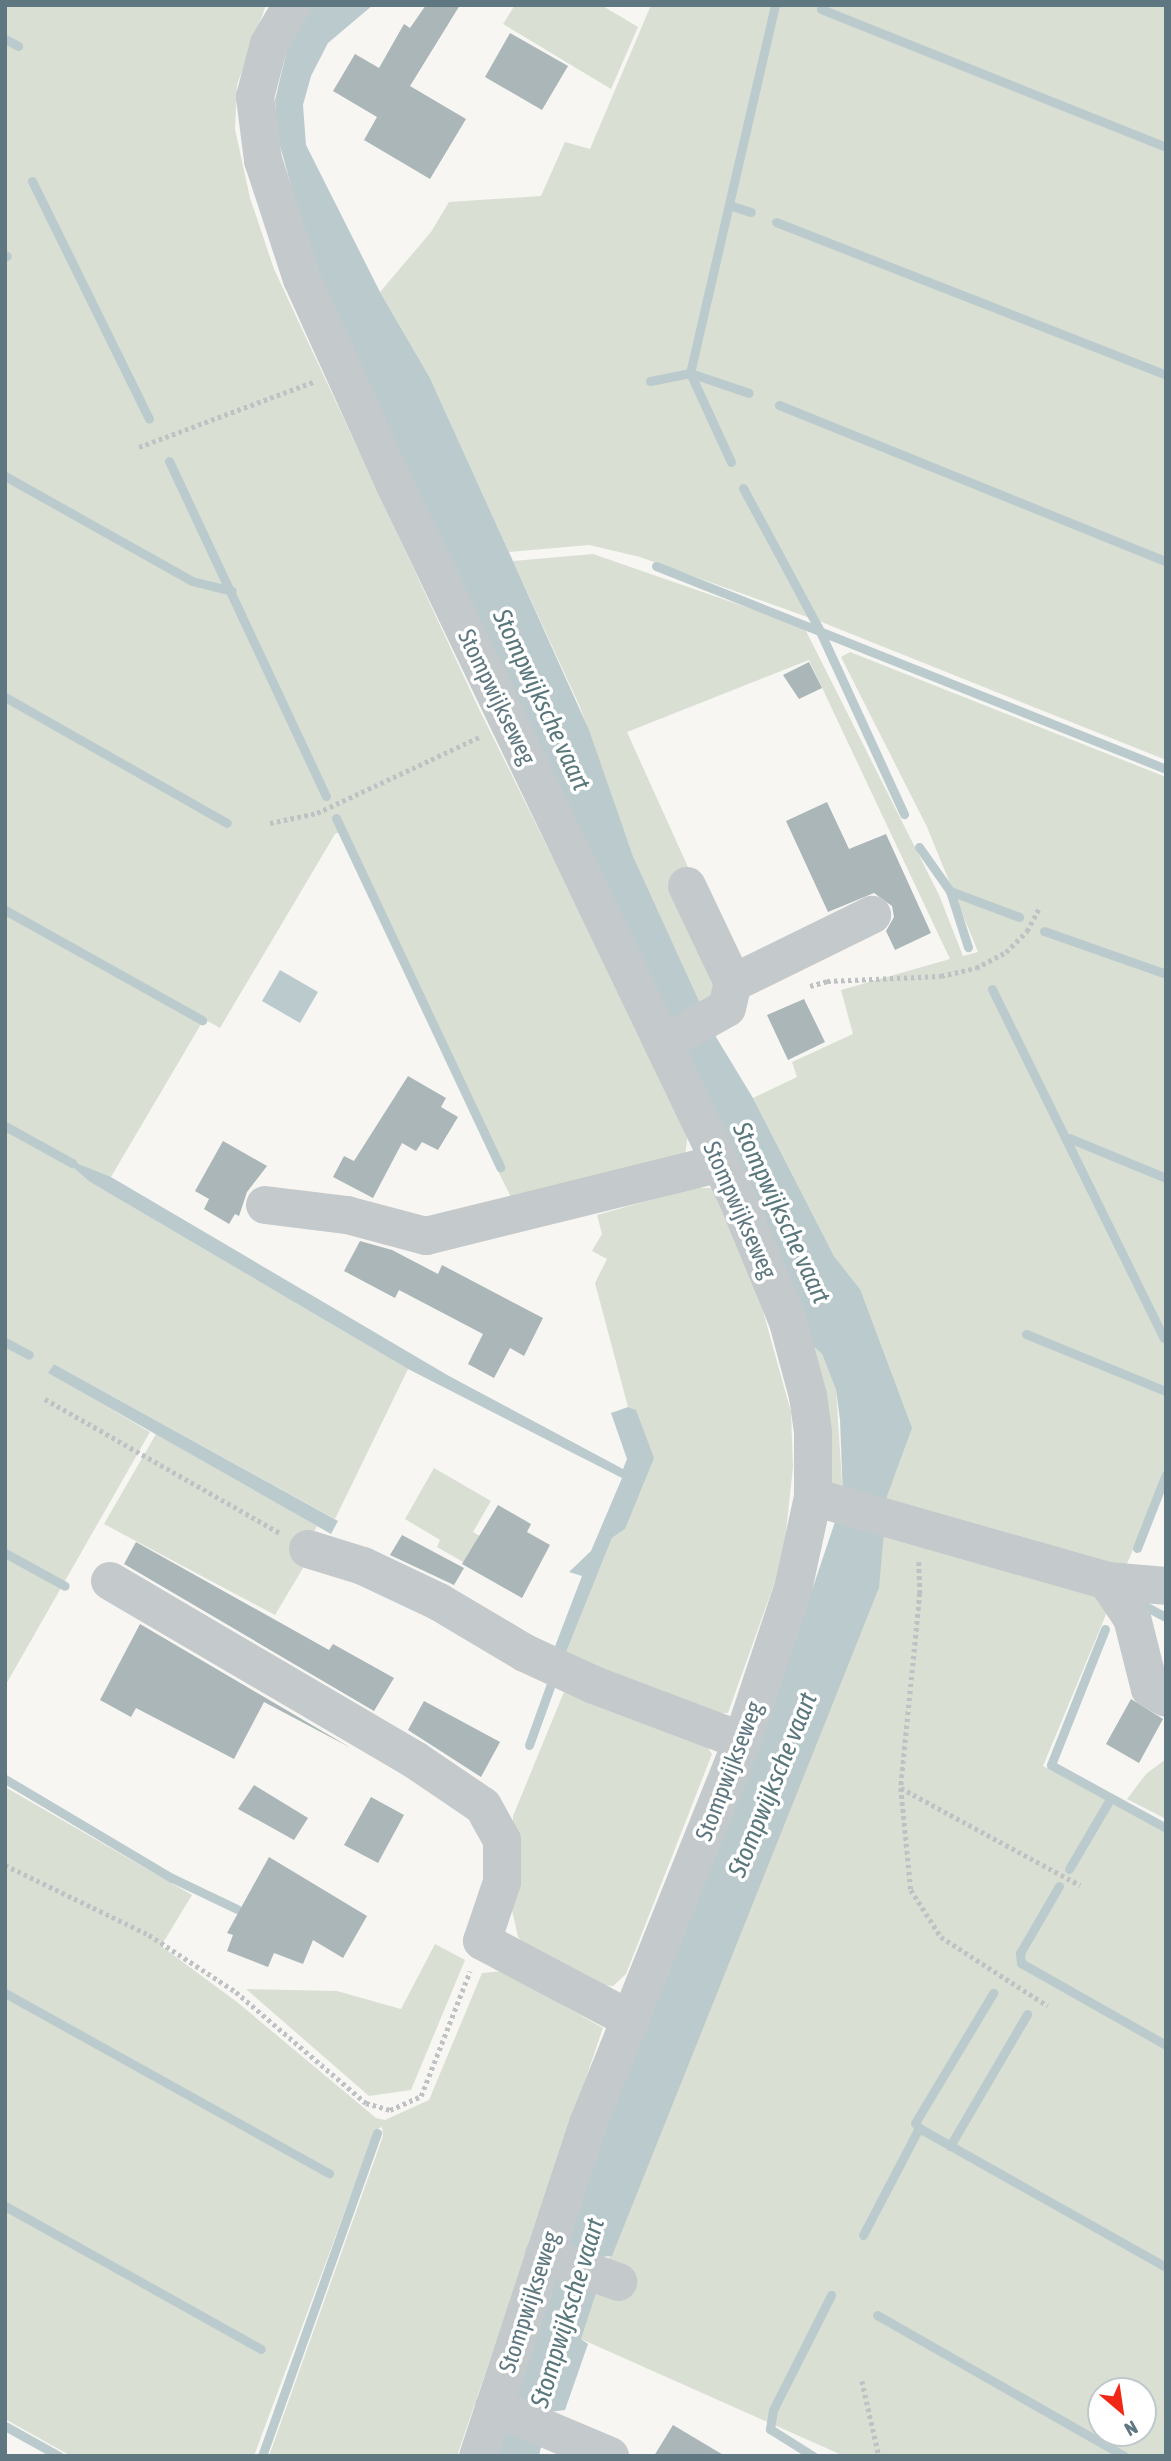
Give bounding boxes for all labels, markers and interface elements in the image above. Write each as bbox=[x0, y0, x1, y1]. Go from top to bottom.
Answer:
water label: Stompwijksche vaart bbox=[485, 604, 597, 796]
street label: Stompwijkseweg bbox=[452, 625, 542, 769]
water label: Stompwijksche vaart bbox=[725, 1117, 837, 1309]
street label: Stompwijkseweg bbox=[697, 1137, 783, 1283]
water label: Stompwijksche vaart bbox=[722, 1688, 824, 1882]
street label: Stompwijkseweg bbox=[689, 1697, 769, 1845]
water label: Stompwijksche vaart bbox=[524, 2215, 612, 2411]
street label: Stompwijkseweg bbox=[493, 2228, 565, 2376]
north arrow bbox=[1087, 2377, 1157, 2447]
text: N bbox=[1121, 2416, 1141, 2441]

